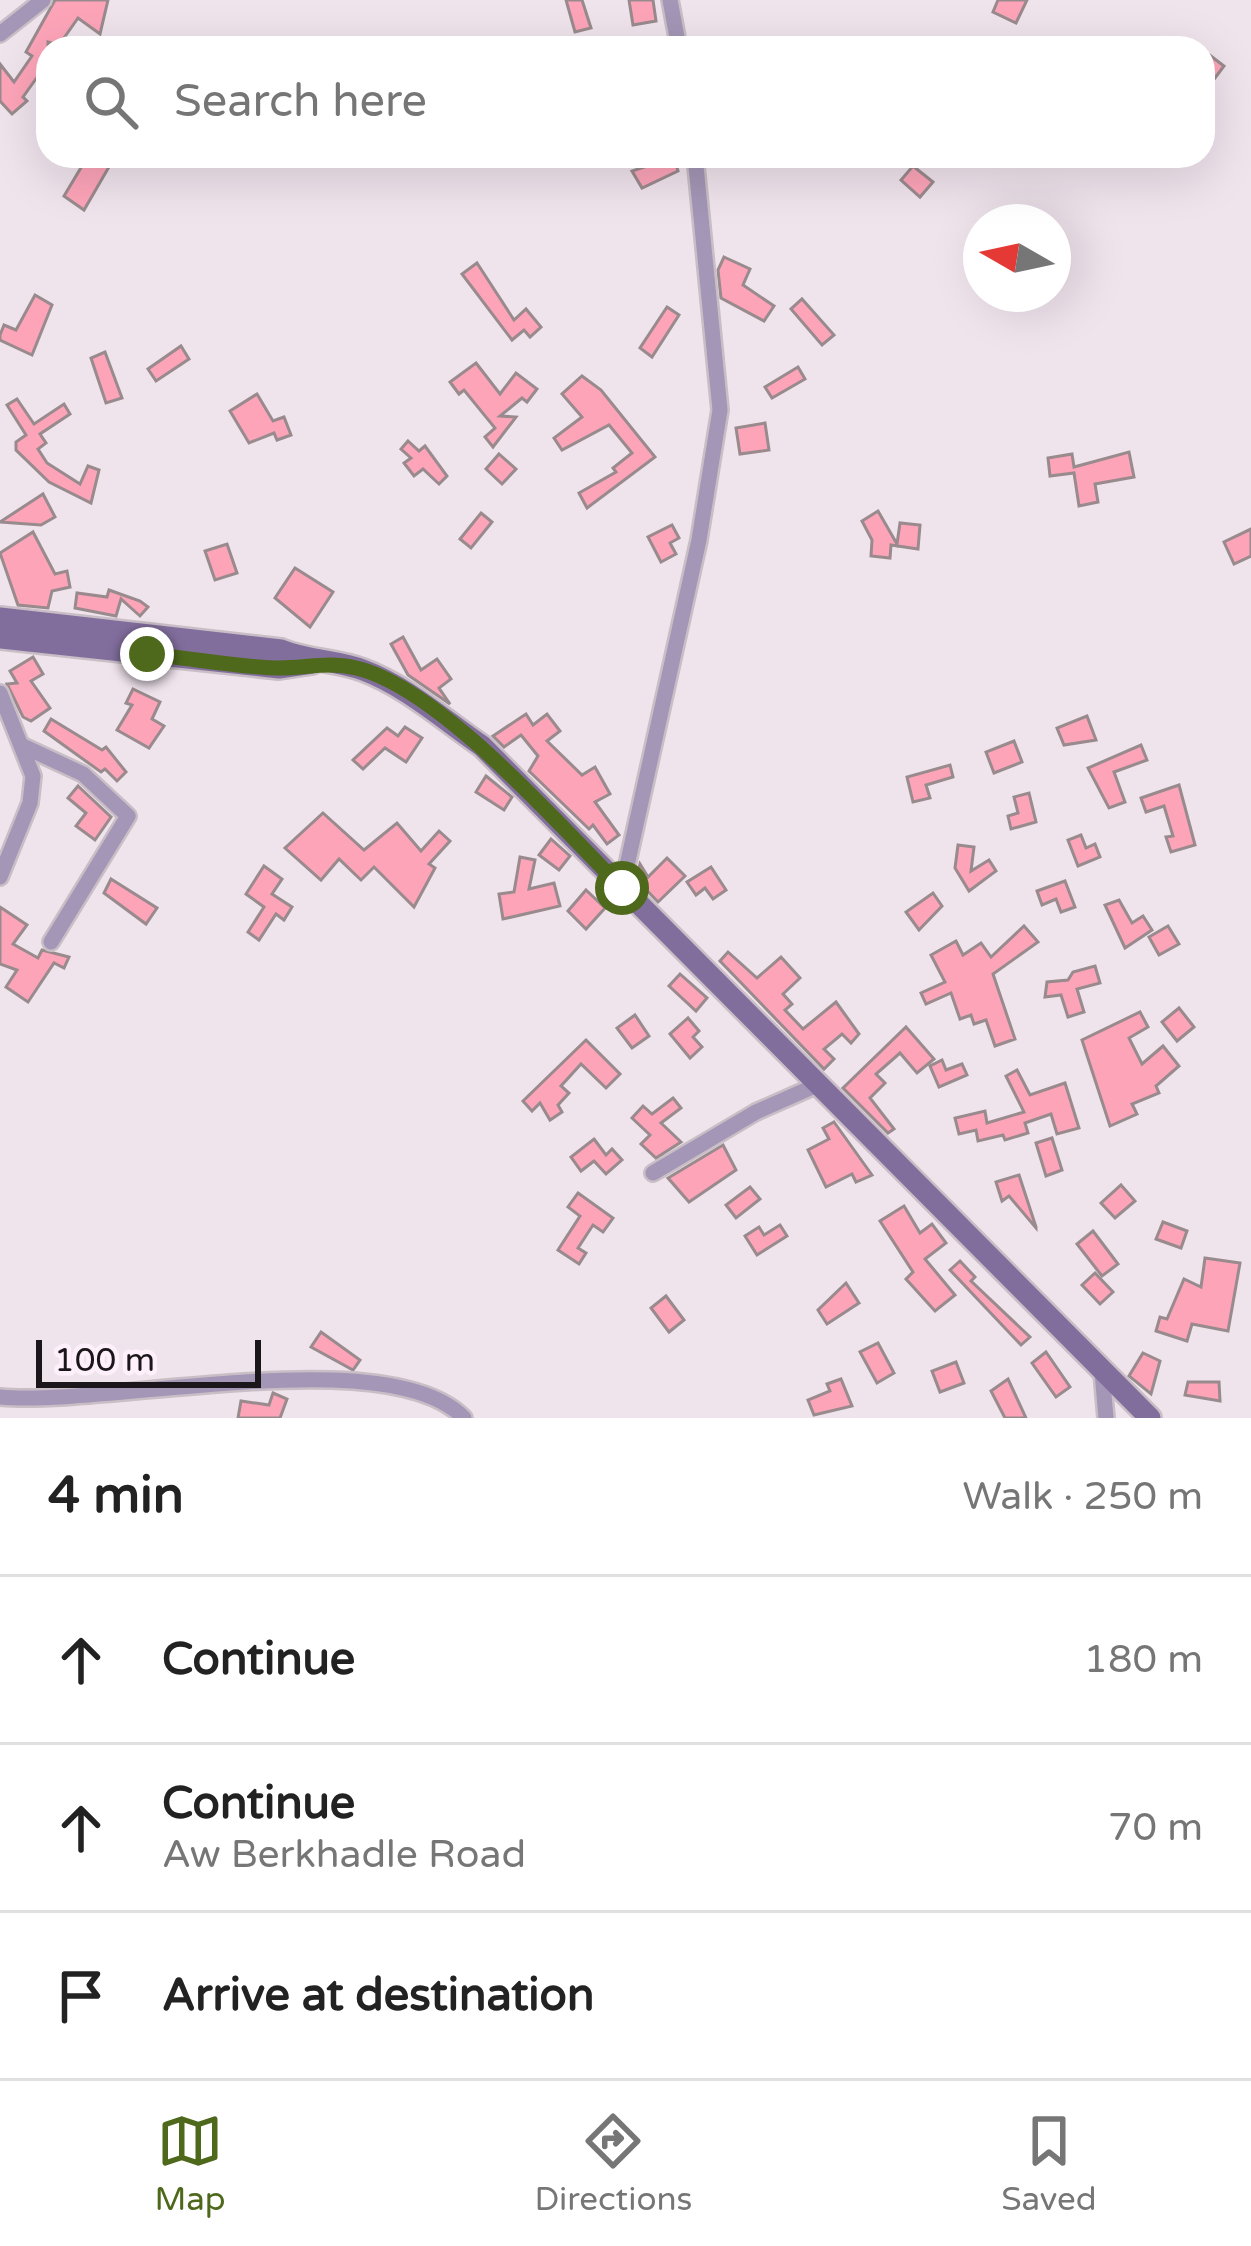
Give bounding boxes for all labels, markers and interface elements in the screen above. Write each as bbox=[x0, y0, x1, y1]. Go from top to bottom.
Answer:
search box bbox=[36, 36, 1215, 168]
icon: search bbox=[78, 69, 144, 135]
text: Search here bbox=[174, 75, 427, 129]
north arrow bbox=[963, 204, 1071, 312]
route end bbox=[120, 627, 174, 681]
route start bbox=[595, 861, 649, 915]
scale bar bbox=[36, 1334, 261, 1387]
text: 100 m bbox=[54, 1341, 155, 1380]
text: 4 min bbox=[48, 1465, 184, 1527]
text: Walk · 250 m bbox=[962, 1473, 1203, 1520]
icon: ahead bbox=[48, 1627, 114, 1693]
text: Continue bbox=[162, 1633, 355, 1687]
text: 180 m bbox=[1084, 1636, 1203, 1683]
text: Continue bbox=[162, 1777, 355, 1831]
icon: ahead bbox=[48, 1795, 114, 1861]
text: 70 m bbox=[1108, 1804, 1203, 1851]
text: Aw Berkhadle Road bbox=[162, 1831, 526, 1878]
icon: arrive bbox=[48, 1963, 114, 2029]
text: Arrive at destination bbox=[162, 1969, 594, 2023]
tab: Map bbox=[154, 2108, 226, 2219]
tab: Directions bbox=[534, 2108, 692, 2219]
tab: Saved bbox=[1001, 2108, 1097, 2219]

